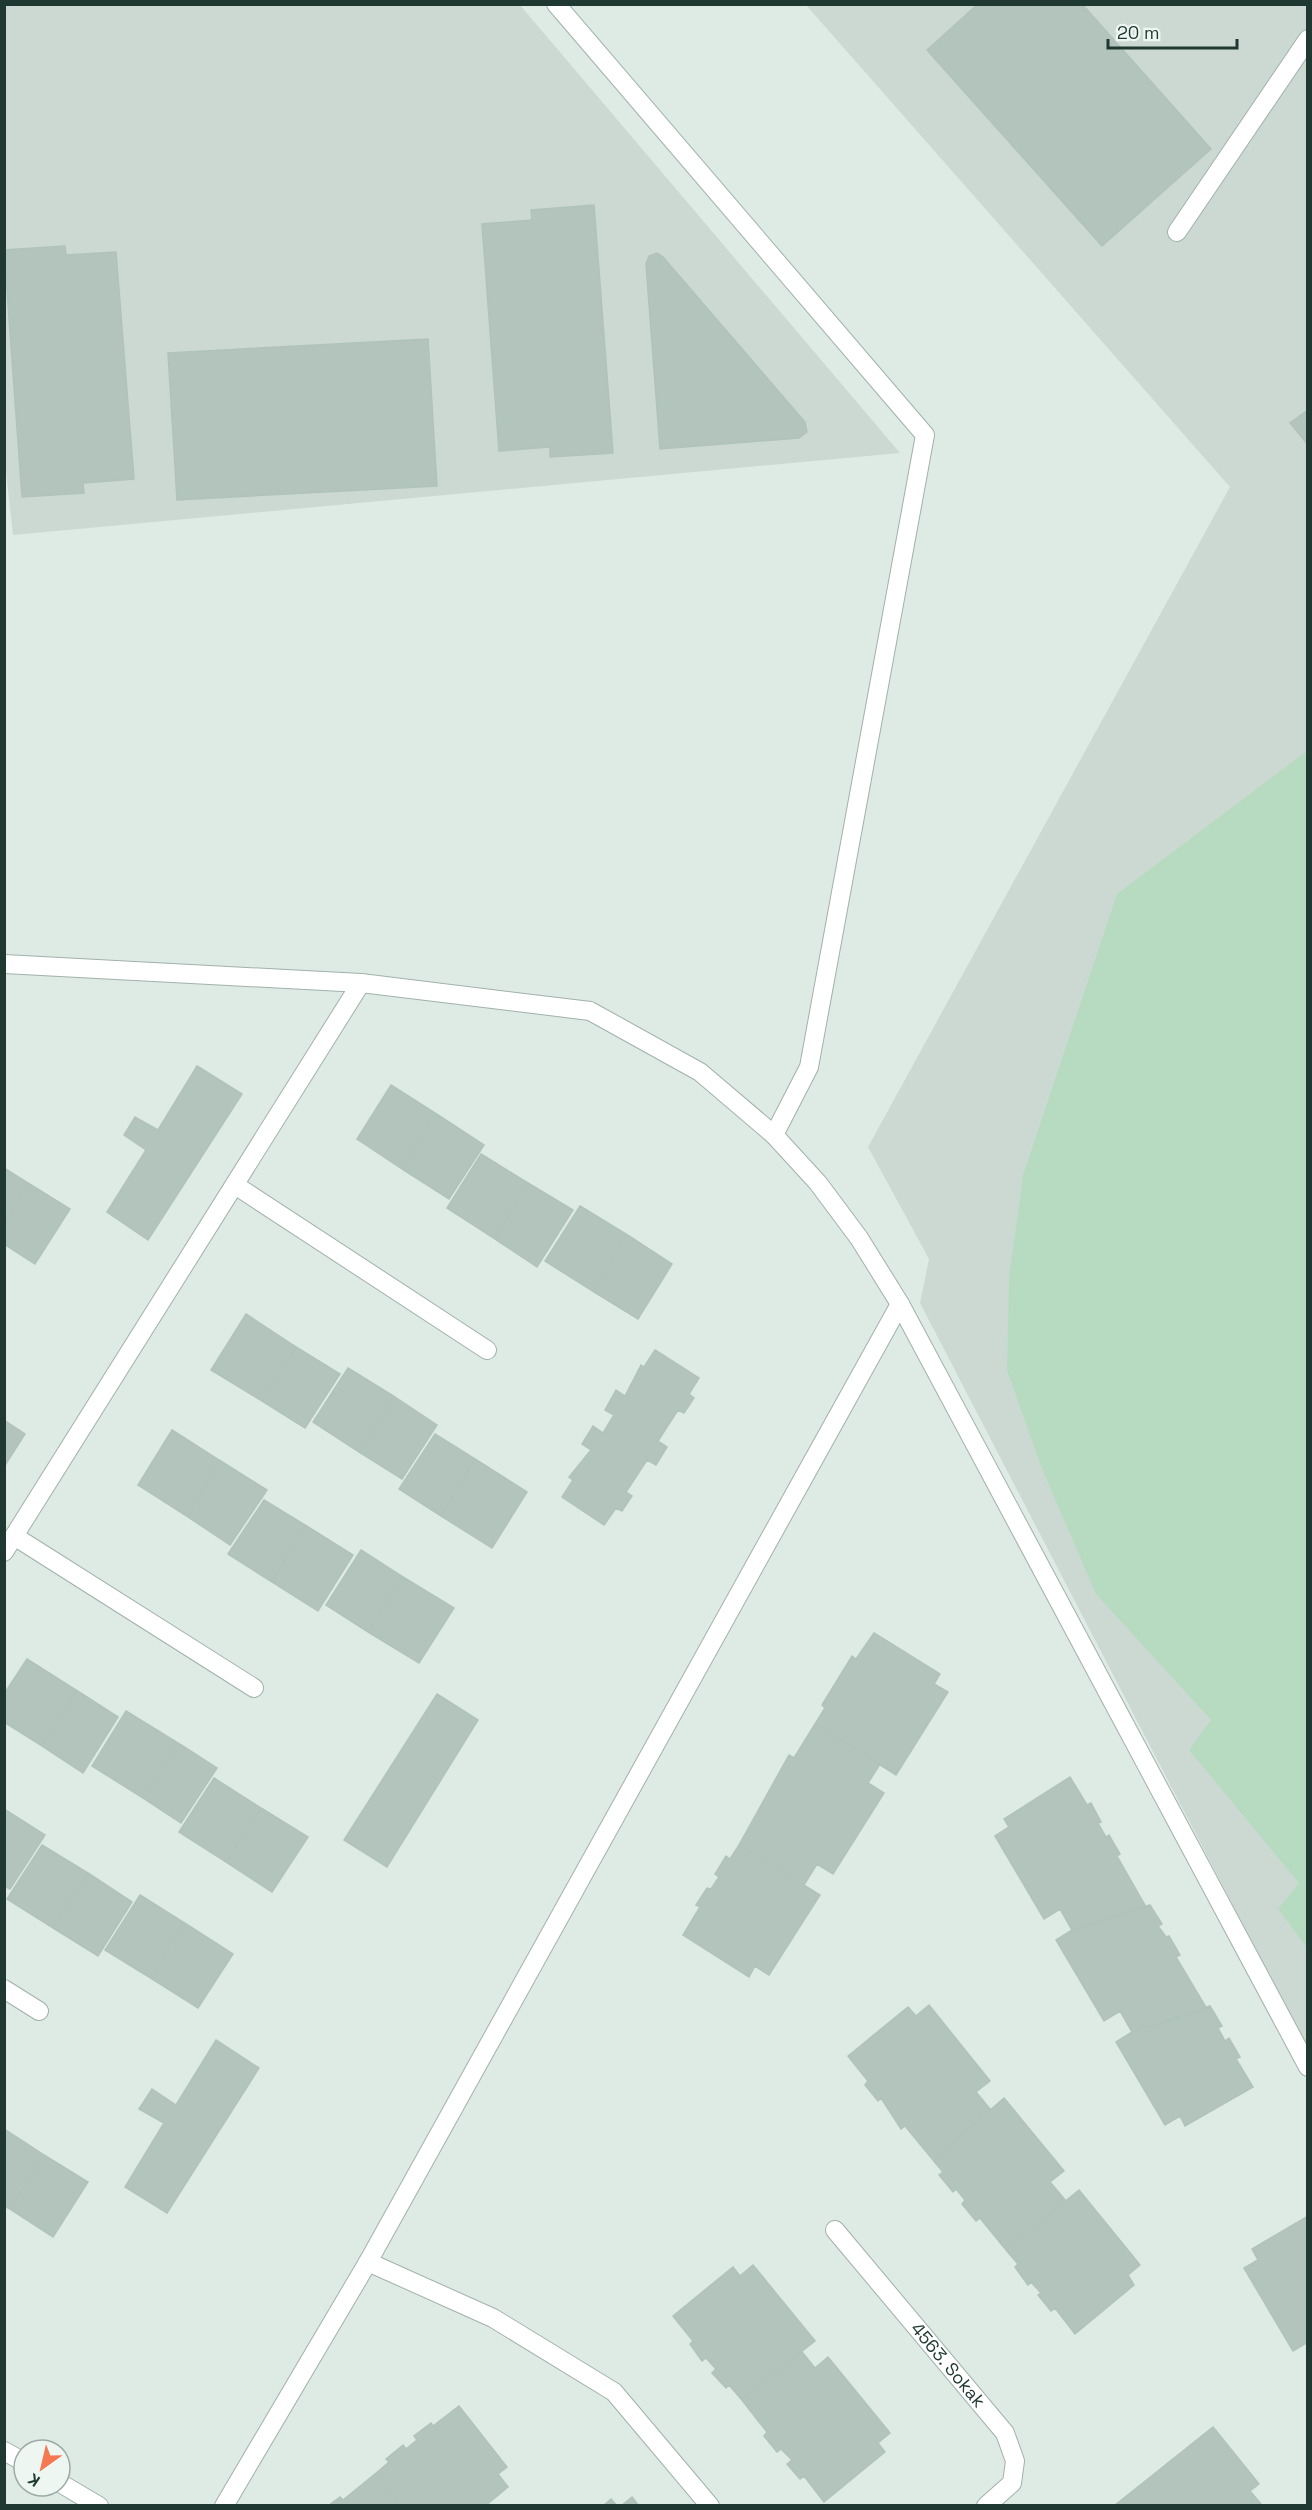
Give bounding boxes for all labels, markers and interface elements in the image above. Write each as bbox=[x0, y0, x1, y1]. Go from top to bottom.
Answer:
scale bar bbox=[1108, 12, 1237, 50]
text: 20 m bbox=[1117, 21, 1160, 44]
street label: 4563. Sokak bbox=[906, 2317, 991, 2412]
north arrow bbox=[12, 2438, 72, 2498]
text: K bbox=[24, 2469, 44, 2492]

